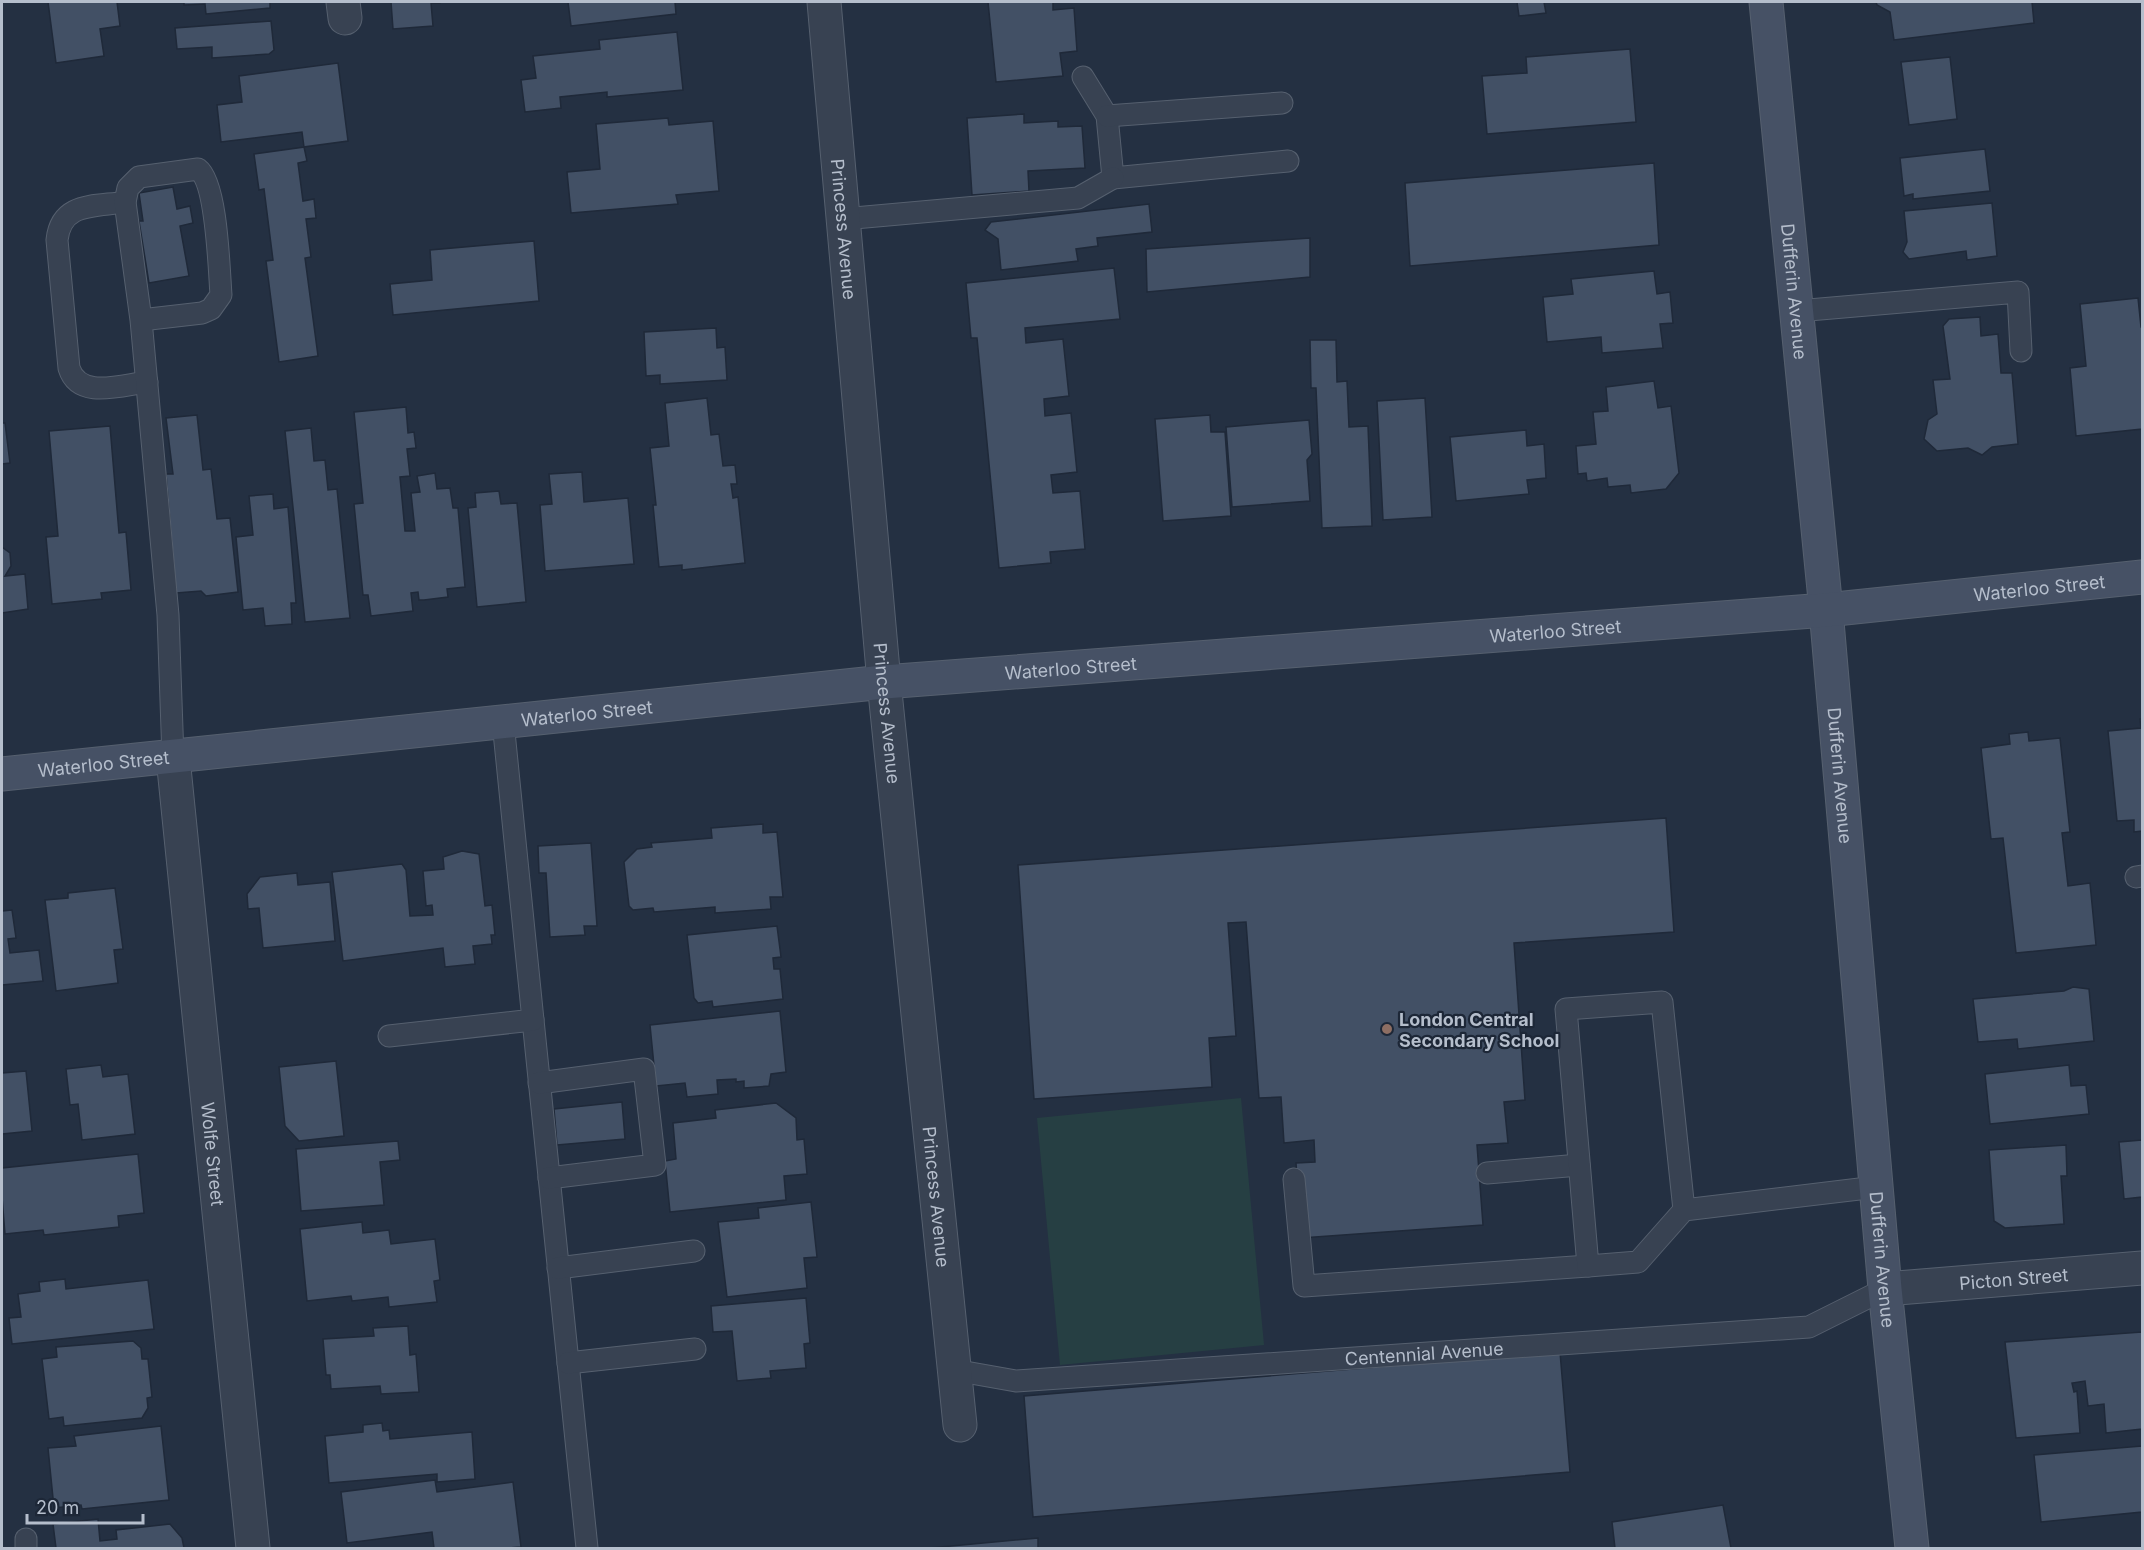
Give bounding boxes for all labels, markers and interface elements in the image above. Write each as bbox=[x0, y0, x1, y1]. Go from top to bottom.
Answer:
street label: Princess Avenue bbox=[827, 158, 861, 301]
street label: Dufferin Avenue bbox=[1777, 223, 1812, 361]
street label: Waterloo Street bbox=[1973, 570, 2106, 605]
street label: Waterloo Street bbox=[1489, 615, 1622, 646]
street label: Princess Avenue bbox=[870, 642, 905, 785]
street label: Waterloo Street bbox=[1004, 652, 1137, 683]
street label: Waterloo Street bbox=[520, 696, 654, 730]
street label: Dufferin Avenue bbox=[1824, 706, 1857, 844]
street label: Waterloo Street bbox=[37, 746, 170, 781]
place label: London Central Secondary School bbox=[1399, 1009, 1559, 1051]
marker: London Central Secondary School bbox=[1380, 1022, 1394, 1036]
street label: Wolfe Street bbox=[197, 1101, 229, 1207]
street label: Princess Avenue bbox=[919, 1125, 954, 1268]
street label: Dufferin Avenue bbox=[1866, 1191, 1899, 1329]
street label: Picton Street bbox=[1958, 1264, 2069, 1293]
street label: Centennial Avenue bbox=[1344, 1337, 1504, 1369]
scale bar bbox=[27, 1487, 142, 1525]
text: 20 m bbox=[36, 1497, 79, 1518]

